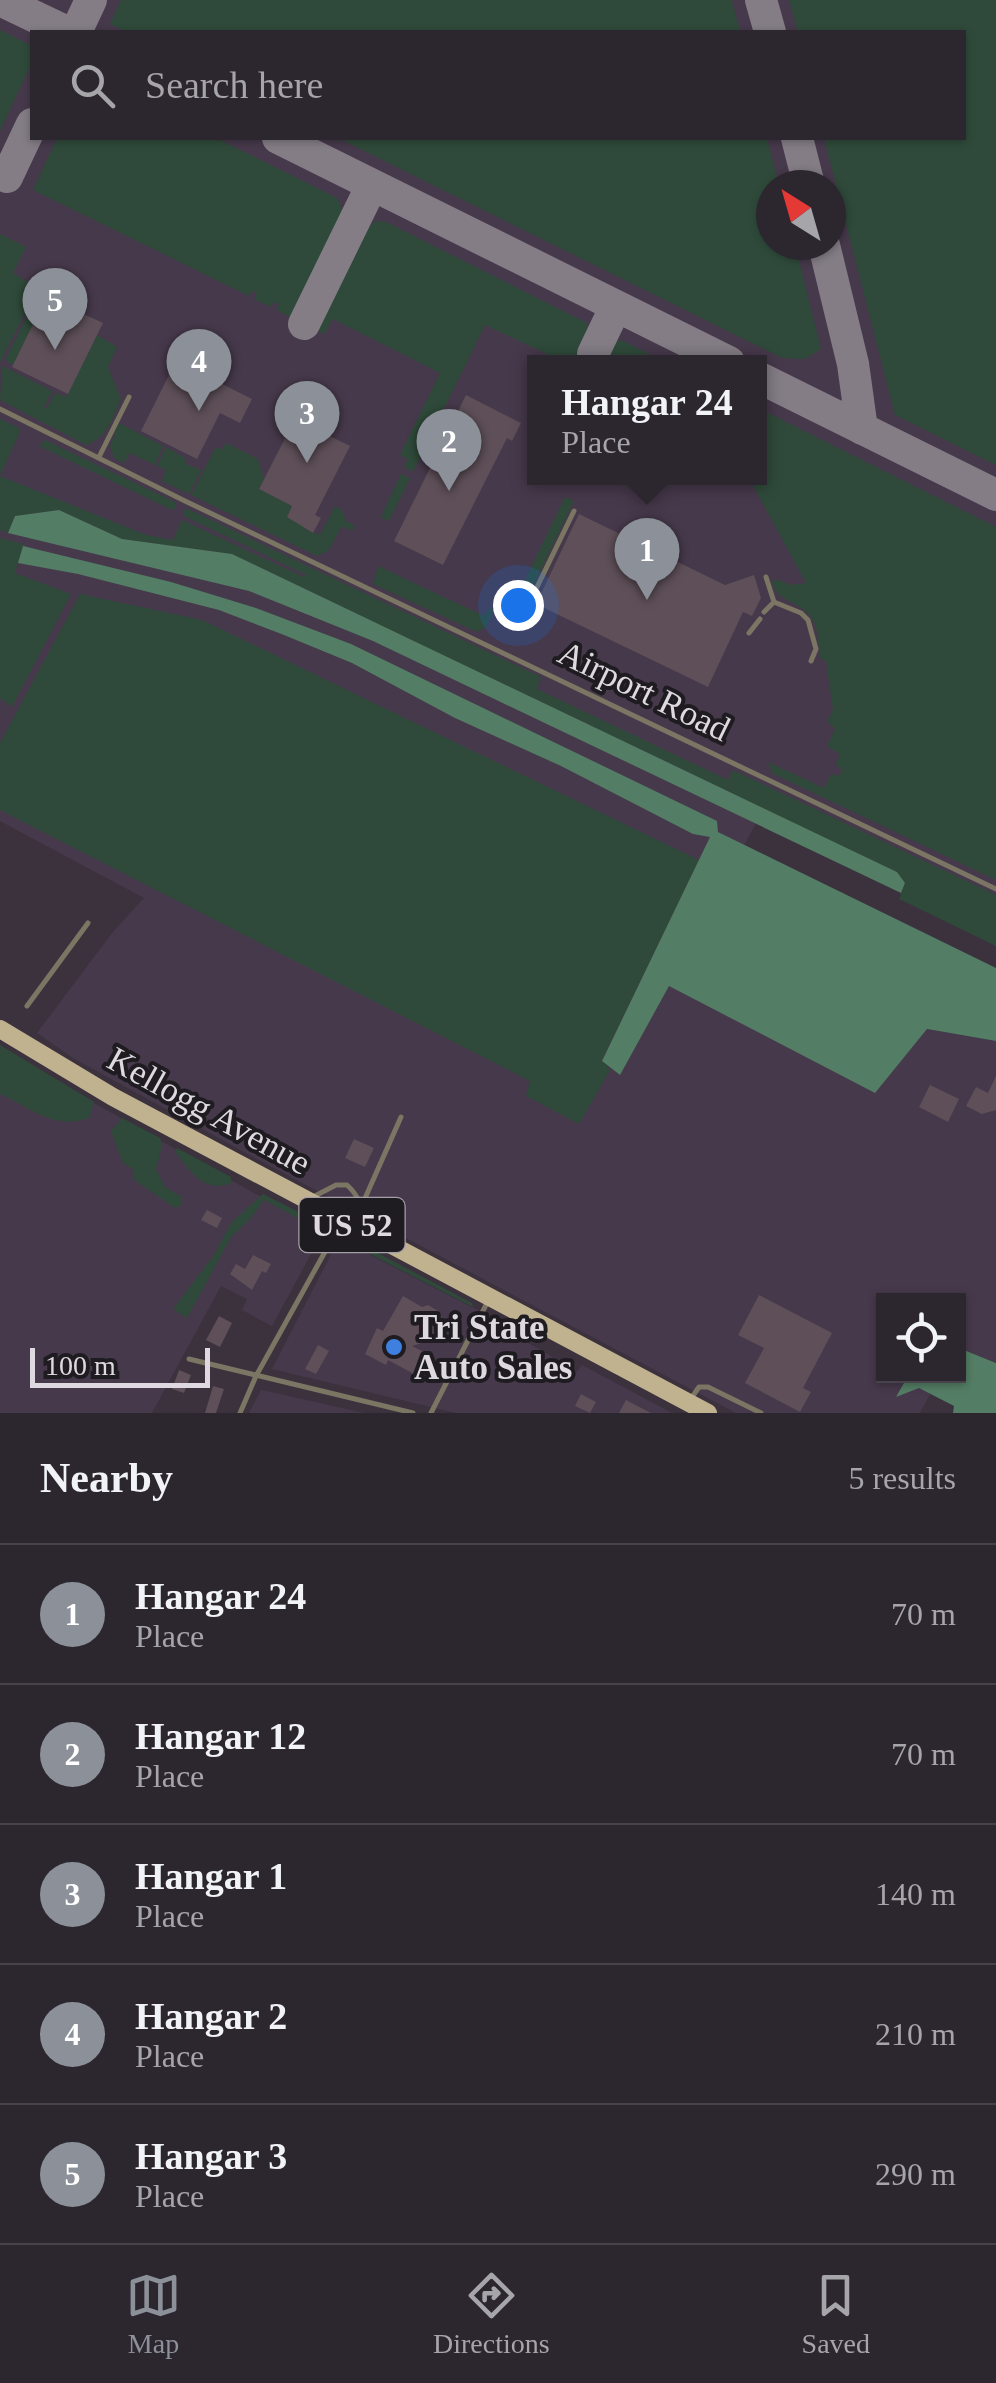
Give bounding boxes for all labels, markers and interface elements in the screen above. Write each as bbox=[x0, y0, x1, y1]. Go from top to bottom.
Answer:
search box bbox=[30, 30, 966, 140]
icon: search bbox=[65, 58, 120, 113]
text: Search here bbox=[145, 64, 323, 106]
north arrow bbox=[756, 170, 846, 260]
pin: 5 bbox=[22, 268, 88, 350]
pin: 4 bbox=[166, 328, 232, 411]
popup bbox=[527, 355, 767, 485]
pin: 3 bbox=[274, 380, 340, 463]
text: Hangar 24 bbox=[561, 381, 733, 423]
pin: 2 bbox=[416, 408, 482, 491]
text: Place bbox=[561, 424, 631, 460]
pin: 1 bbox=[614, 518, 680, 600]
your location bbox=[493, 580, 544, 631]
street label: Airport Road bbox=[552, 633, 736, 749]
street label: Kellogg Avenue bbox=[101, 1039, 317, 1183]
road number: US 52 bbox=[300, 1198, 404, 1252]
map controls bbox=[876, 1293, 966, 1383]
button: locate bbox=[876, 1293, 966, 1383]
place label: Tri State Auto Sales bbox=[414, 1308, 573, 1387]
marker: Tri State Auto Sales bbox=[383, 1336, 405, 1358]
scale bar bbox=[30, 1343, 210, 1388]
text: 100 m bbox=[45, 1350, 116, 1381]
text: Nearby bbox=[40, 1455, 173, 1501]
text: 5 results bbox=[848, 1460, 956, 1496]
text: Hangar 24 bbox=[135, 1575, 306, 1617]
text: 1 bbox=[65, 1596, 81, 1632]
text: 70 m bbox=[891, 1596, 956, 1632]
text: Place bbox=[135, 1618, 204, 1654]
text: Hangar 12 bbox=[135, 1715, 306, 1757]
text: 2 bbox=[65, 1736, 81, 1772]
text: 70 m bbox=[891, 1736, 956, 1772]
text: Place bbox=[135, 1758, 204, 1794]
text: Hangar 1 bbox=[135, 1855, 287, 1897]
text: 3 bbox=[65, 1876, 81, 1912]
text: 140 m bbox=[875, 1876, 956, 1912]
text: Place bbox=[135, 1898, 204, 1934]
text: Hangar 2 bbox=[135, 1995, 287, 2037]
text: 4 bbox=[65, 2016, 81, 2052]
text: 210 m bbox=[875, 2016, 956, 2052]
text: Place bbox=[135, 2038, 204, 2074]
text: Hangar 3 bbox=[135, 2135, 287, 2177]
text: 5 bbox=[65, 2156, 81, 2192]
text: 290 m bbox=[875, 2156, 956, 2192]
text: Place bbox=[135, 2178, 204, 2214]
tab: Map bbox=[126, 2268, 181, 2360]
tab: Directions bbox=[433, 2268, 550, 2360]
tab: Saved bbox=[802, 2268, 870, 2360]

